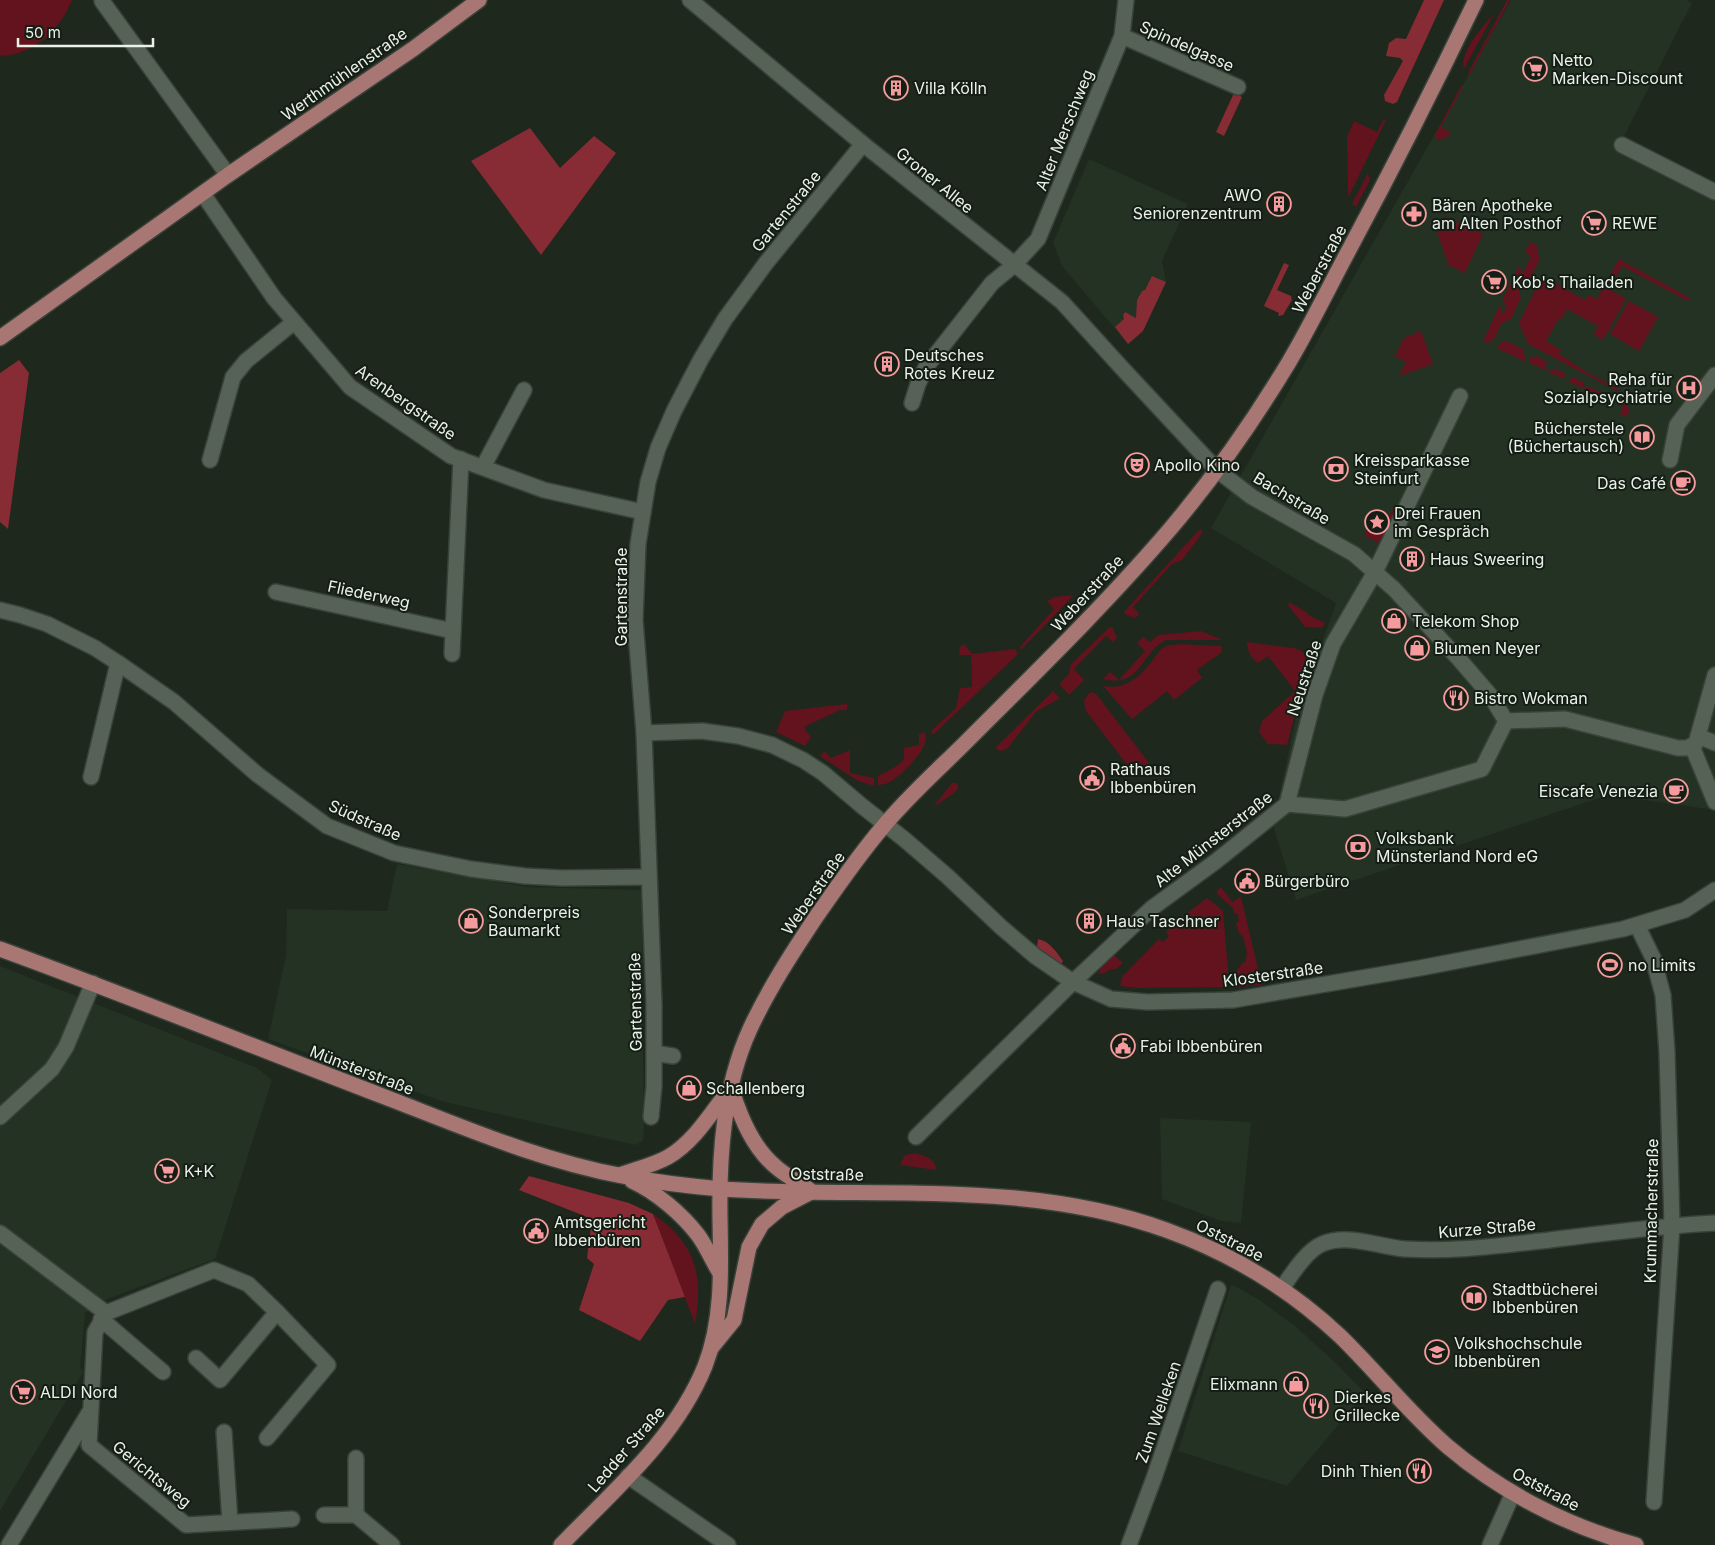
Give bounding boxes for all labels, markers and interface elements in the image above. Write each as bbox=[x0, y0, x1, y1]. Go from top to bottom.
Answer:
scale bar bbox=[18, 15, 152, 47]
street label: Spindelgasse bbox=[1137, 16, 1237, 76]
text: 50 m bbox=[25, 23, 61, 42]
street label: Werthmühlenstraße bbox=[277, 23, 411, 125]
place label: Netto Marken-Discount bbox=[1552, 50, 1683, 88]
supermarket icon: Netto Marken-Discount bbox=[1522, 56, 1548, 82]
street label: Alter Merschweg bbox=[1031, 67, 1097, 193]
building icon: Villa Kölln bbox=[883, 75, 909, 101]
place label: Villa Kölln bbox=[914, 78, 987, 98]
street label: Groner Allee bbox=[892, 143, 978, 217]
street label: Gartenstraße bbox=[747, 166, 825, 256]
place label: AWO Seniorenzentrum bbox=[1133, 185, 1262, 223]
building icon: AWO Seniorenzentrum bbox=[1266, 191, 1292, 217]
place label: Bären Apotheke am Alten Posthof bbox=[1432, 195, 1561, 233]
pharmacy icon: Bären Apotheke am Alten Posthof bbox=[1401, 201, 1427, 227]
supermarket icon: REWE bbox=[1581, 210, 1607, 236]
place label: REWE bbox=[1612, 213, 1657, 233]
street label: Weberstraße bbox=[1287, 221, 1351, 317]
supermarket icon: Kob's Thailaden bbox=[1481, 269, 1507, 295]
place label: Kob's Thailaden bbox=[1512, 272, 1633, 292]
place label: Deutsches Rotes Kreuz bbox=[904, 345, 995, 383]
building icon: Deutsches Rotes Kreuz bbox=[874, 351, 900, 377]
street label: Arenbergstraße bbox=[352, 360, 460, 444]
place label: Reha für Sozialpsychiatrie bbox=[1544, 369, 1672, 407]
hospital icon: Reha für Sozialpsychiatrie bbox=[1676, 375, 1702, 401]
place label: Bücherstele (Büchertausch) bbox=[1507, 418, 1624, 456]
library icon: Bücherstele (Büchertausch) bbox=[1629, 424, 1655, 450]
place label: Kreissparkasse Steinfurt bbox=[1354, 450, 1470, 488]
theatre icon: Apollo Kino bbox=[1124, 452, 1150, 478]
place label: Apollo Kino bbox=[1154, 455, 1240, 475]
bank icon: Kreissparkasse Steinfurt bbox=[1323, 456, 1349, 482]
street label: Bachstraße bbox=[1250, 467, 1334, 529]
cafe icon: Das Café bbox=[1670, 470, 1696, 496]
place label: Das Café bbox=[1597, 473, 1666, 493]
place label: Drei Frauen im Gespräch bbox=[1394, 503, 1490, 541]
place icon: Drei Frauen im Gespräch bbox=[1364, 509, 1390, 535]
building icon: Haus Sweering bbox=[1399, 546, 1425, 572]
street label: Gartenstraße bbox=[611, 548, 631, 646]
place label: Haus Sweering bbox=[1430, 549, 1544, 569]
street label: Weberstraße bbox=[1047, 551, 1127, 635]
street label: Fliederweg bbox=[326, 576, 412, 612]
shop icon: Telekom Shop bbox=[1381, 608, 1407, 634]
place label: Telekom Shop bbox=[1412, 611, 1519, 631]
shop icon: Blumen Neyer bbox=[1404, 635, 1430, 661]
street label: Neustraße bbox=[1282, 637, 1326, 719]
place label: Blumen Neyer bbox=[1434, 638, 1540, 658]
restaurant icon: Bistro Wokman bbox=[1443, 685, 1469, 711]
place label: Bistro Wokman bbox=[1474, 688, 1588, 708]
place label: Rathaus Ibbenbüren bbox=[1110, 759, 1196, 797]
public building icon: Rathaus Ibbenbüren bbox=[1079, 765, 1105, 791]
cafe icon: Eiscafe Venezia bbox=[1663, 778, 1689, 804]
place label: Eiscafe Venezia bbox=[1539, 781, 1658, 801]
street label: Alte Münsterstraße bbox=[1150, 787, 1276, 891]
street label: Südstraße bbox=[326, 795, 404, 845]
place label: Volksbank Münsterland Nord eG bbox=[1376, 828, 1538, 866]
bank icon: Volksbank Münsterland Nord eG bbox=[1345, 834, 1371, 860]
street label: Weberstraße bbox=[777, 847, 849, 939]
public building icon: Bürgerbüro bbox=[1234, 868, 1260, 894]
place label: Bürgerbüro bbox=[1264, 871, 1350, 891]
place label: Sonderpreis Baumarkt bbox=[488, 902, 580, 940]
shop icon: Sonderpreis Baumarkt bbox=[458, 908, 484, 934]
building icon: Haus Taschner bbox=[1076, 908, 1102, 934]
place label: Haus Taschner bbox=[1106, 911, 1219, 931]
street label: Gartenstraße bbox=[624, 952, 646, 1052]
sports icon: no Limits bbox=[1597, 952, 1623, 978]
place label: no Limits bbox=[1628, 955, 1696, 975]
street label: Klosterstraße bbox=[1222, 957, 1324, 991]
public building icon: Fabi Ibbenbüren bbox=[1110, 1033, 1136, 1059]
place label: Fabi Ibbenbüren bbox=[1140, 1036, 1263, 1056]
street label: Münsterstraße bbox=[307, 1041, 417, 1099]
shop icon: Schallenberg bbox=[676, 1075, 702, 1101]
place label: Schallenberg bbox=[706, 1078, 805, 1098]
street label: Krummacherstraße bbox=[1640, 1138, 1662, 1284]
supermarket icon: K+K bbox=[154, 1158, 180, 1184]
place label: K+K bbox=[184, 1161, 215, 1181]
street label: Oststraße bbox=[790, 1163, 864, 1185]
place label: Amtsgericht Ibbenbüren bbox=[554, 1212, 646, 1250]
street label: Oststraße bbox=[1193, 1214, 1267, 1266]
street label: Kurze Straße bbox=[1437, 1214, 1537, 1242]
public building icon: Amtsgericht Ibbenbüren bbox=[523, 1218, 549, 1244]
place label: Stadtbücherei Ibbenbüren bbox=[1492, 1279, 1598, 1317]
library icon: Stadtbücherei Ibbenbüren bbox=[1461, 1285, 1487, 1311]
place label: Volkshochschule Ibbenbüren bbox=[1454, 1333, 1582, 1371]
school or university icon: Volkshochschule Ibbenbüren bbox=[1424, 1339, 1450, 1365]
street label: Zum Welleken bbox=[1131, 1358, 1185, 1466]
shop icon: Elixmann bbox=[1283, 1371, 1309, 1397]
place label: Elixmann bbox=[1210, 1374, 1278, 1394]
supermarket icon: ALDI Nord bbox=[10, 1379, 36, 1405]
place label: ALDI Nord bbox=[40, 1382, 118, 1402]
place label: Dierkes Grillecke bbox=[1334, 1387, 1400, 1425]
restaurant icon: Dierkes Grillecke bbox=[1303, 1393, 1329, 1419]
street label: Ledder Straße bbox=[583, 1402, 669, 1496]
street label: Gerichtsweg bbox=[109, 1436, 195, 1512]
restaurant icon: Dinh Thien bbox=[1406, 1458, 1432, 1484]
place label: Dinh Thien bbox=[1321, 1461, 1402, 1481]
street label: Oststraße bbox=[1509, 1463, 1583, 1515]

